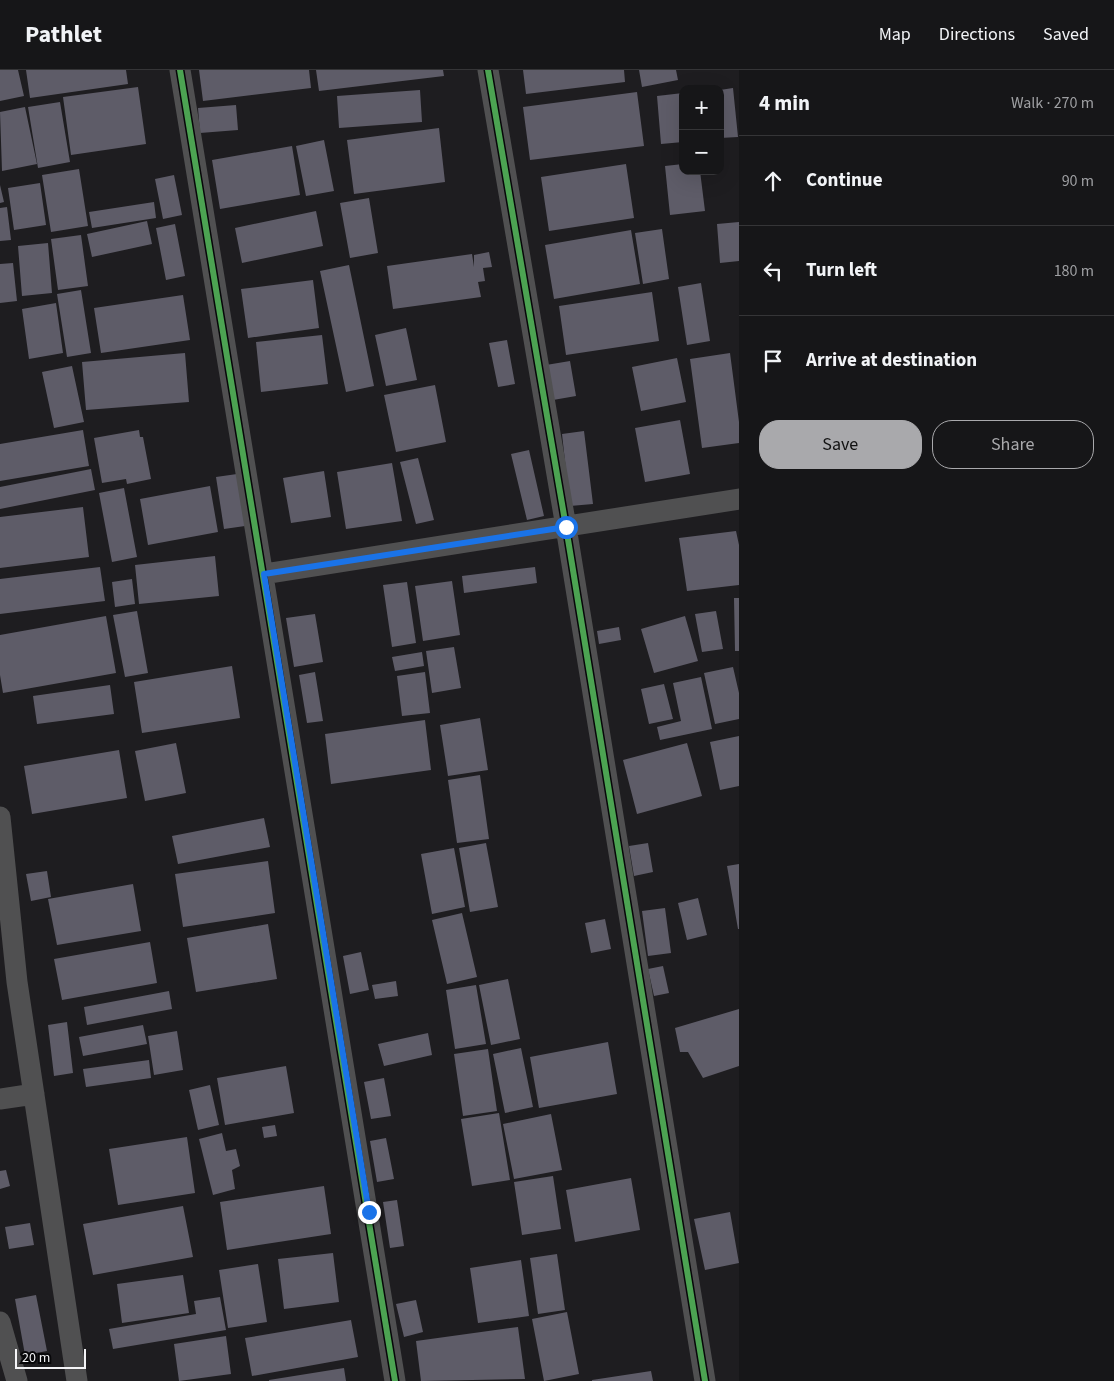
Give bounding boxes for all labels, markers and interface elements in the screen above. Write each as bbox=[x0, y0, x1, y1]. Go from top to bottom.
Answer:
text: Pathlet bbox=[25, 17, 102, 52]
text: Map bbox=[879, 22, 911, 47]
text: Directions bbox=[939, 22, 1015, 47]
text: Saved bbox=[1043, 22, 1089, 47]
map controls bbox=[679, 85, 724, 175]
button: + bbox=[679, 85, 724, 130]
text: 4 min bbox=[759, 88, 810, 118]
text: Walk · 270 m bbox=[1011, 92, 1094, 114]
button: − bbox=[679, 130, 724, 175]
icon: ahead bbox=[759, 167, 787, 195]
text: Continue bbox=[806, 167, 883, 194]
text: 90 m bbox=[1062, 170, 1094, 192]
icon: left bbox=[759, 257, 787, 285]
text: Turn left bbox=[806, 257, 877, 284]
text: 180 m bbox=[1054, 260, 1094, 282]
icon: arrive bbox=[759, 347, 787, 375]
text: Arrive at destination bbox=[806, 347, 977, 374]
button: Save bbox=[759, 420, 922, 469]
button: Share bbox=[932, 420, 1094, 469]
route start bbox=[555, 516, 578, 539]
route end bbox=[358, 1201, 381, 1224]
scale bar bbox=[15, 1346, 86, 1369]
text: 20 m bbox=[22, 1348, 50, 1368]

